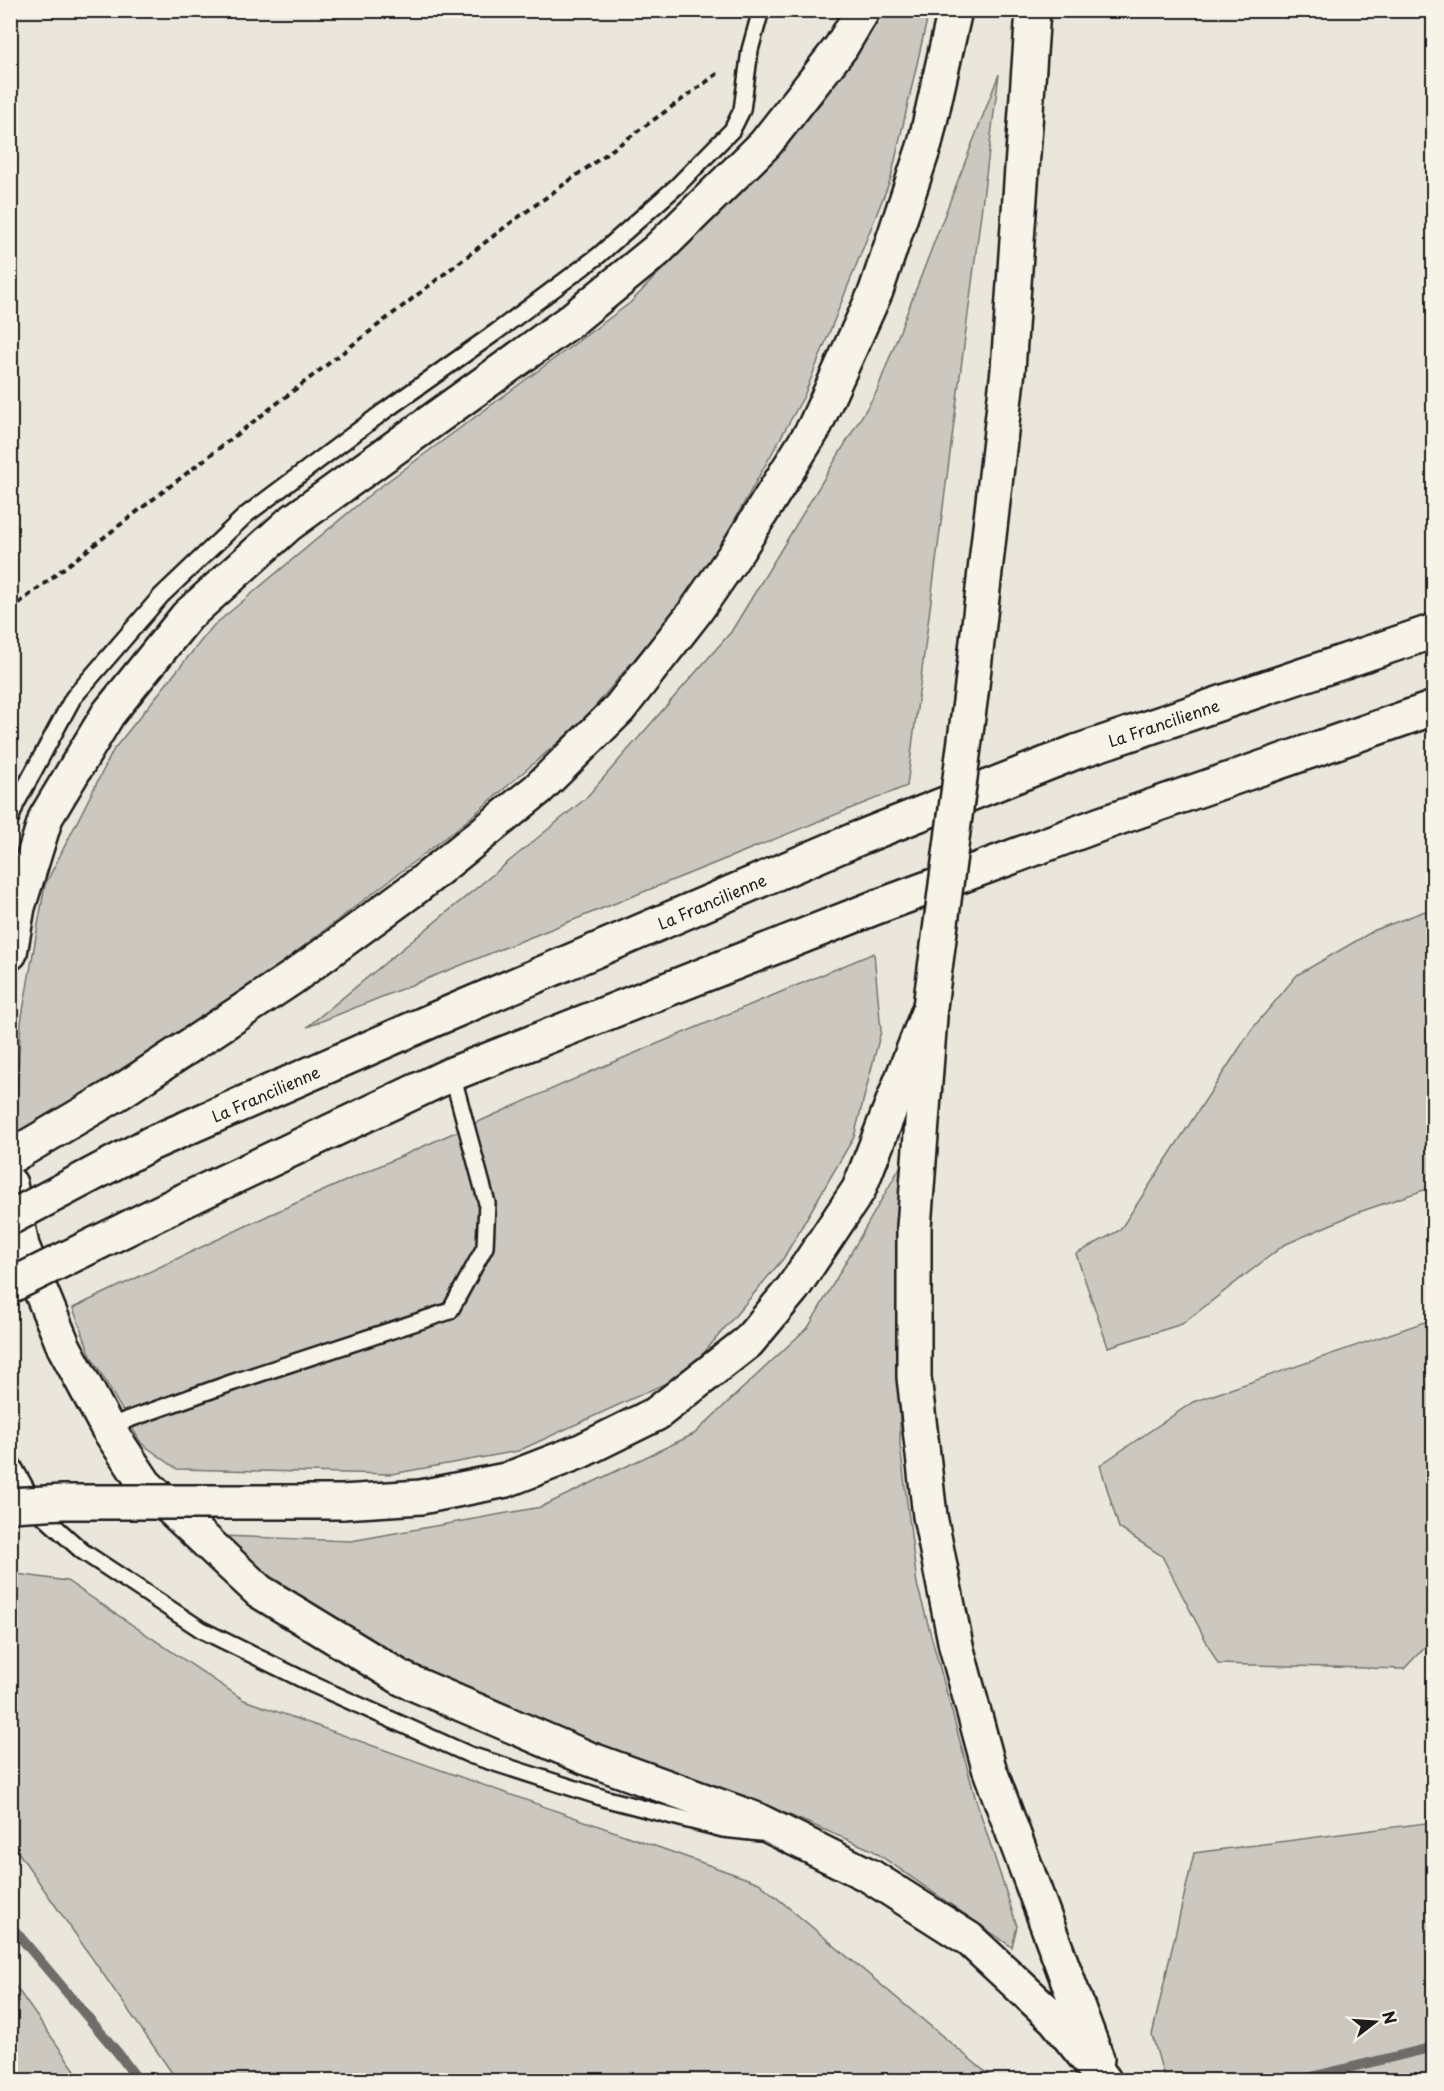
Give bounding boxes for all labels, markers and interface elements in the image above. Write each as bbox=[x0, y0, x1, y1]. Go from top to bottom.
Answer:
street label: La Francilienne bbox=[1105, 692, 1223, 752]
street label: La Francilienne bbox=[654, 867, 770, 935]
street label: La Francilienne bbox=[207, 1059, 324, 1128]
north arrow bbox=[1345, 1992, 1405, 2052]
text: N bbox=[1377, 2008, 1404, 2027]

